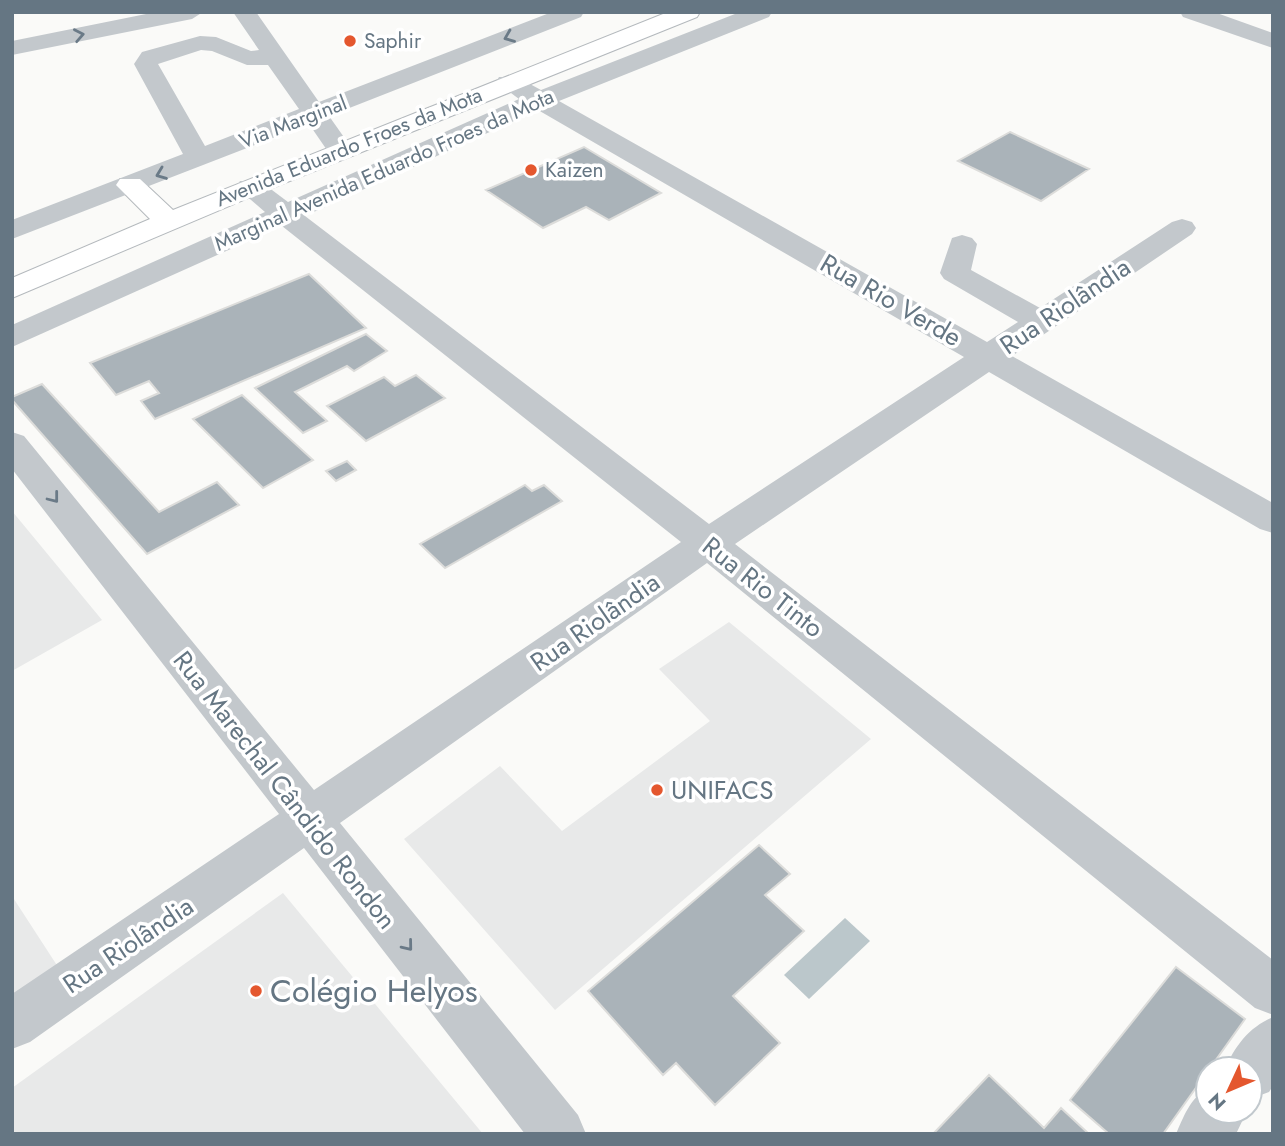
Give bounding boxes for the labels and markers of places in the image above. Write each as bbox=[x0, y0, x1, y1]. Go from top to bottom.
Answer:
place label: Saphir bbox=[364, 26, 422, 56]
marker: Saphir bbox=[342, 33, 358, 49]
place label: Kaizen bbox=[545, 155, 604, 185]
marker: Kaizen bbox=[523, 162, 539, 178]
place label: UNIFACS bbox=[671, 771, 773, 809]
marker: UNIFACS bbox=[649, 782, 665, 798]
place label: Colégio Helyos bbox=[270, 968, 478, 1014]
marker: Colégio Helyos bbox=[248, 983, 264, 999]

